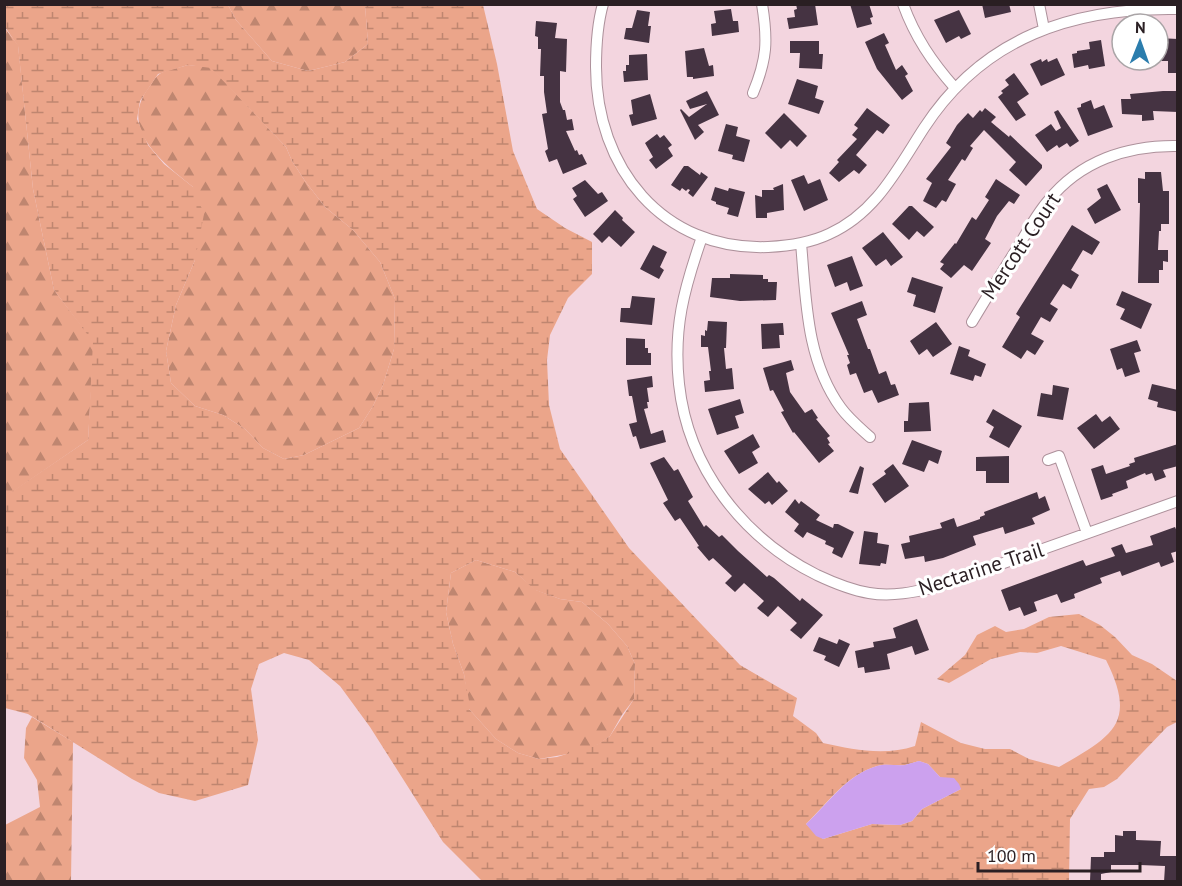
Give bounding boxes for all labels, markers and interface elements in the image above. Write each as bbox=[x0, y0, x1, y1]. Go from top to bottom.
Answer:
north arrow bbox=[1110, 12, 1170, 72]
text: N bbox=[1135, 17, 1146, 37]
street label: Mercott Court bbox=[975, 187, 1066, 304]
street label: Nectarine Trail bbox=[915, 536, 1047, 601]
scale bar bbox=[978, 835, 1140, 873]
text: 100 m bbox=[987, 844, 1036, 867]

